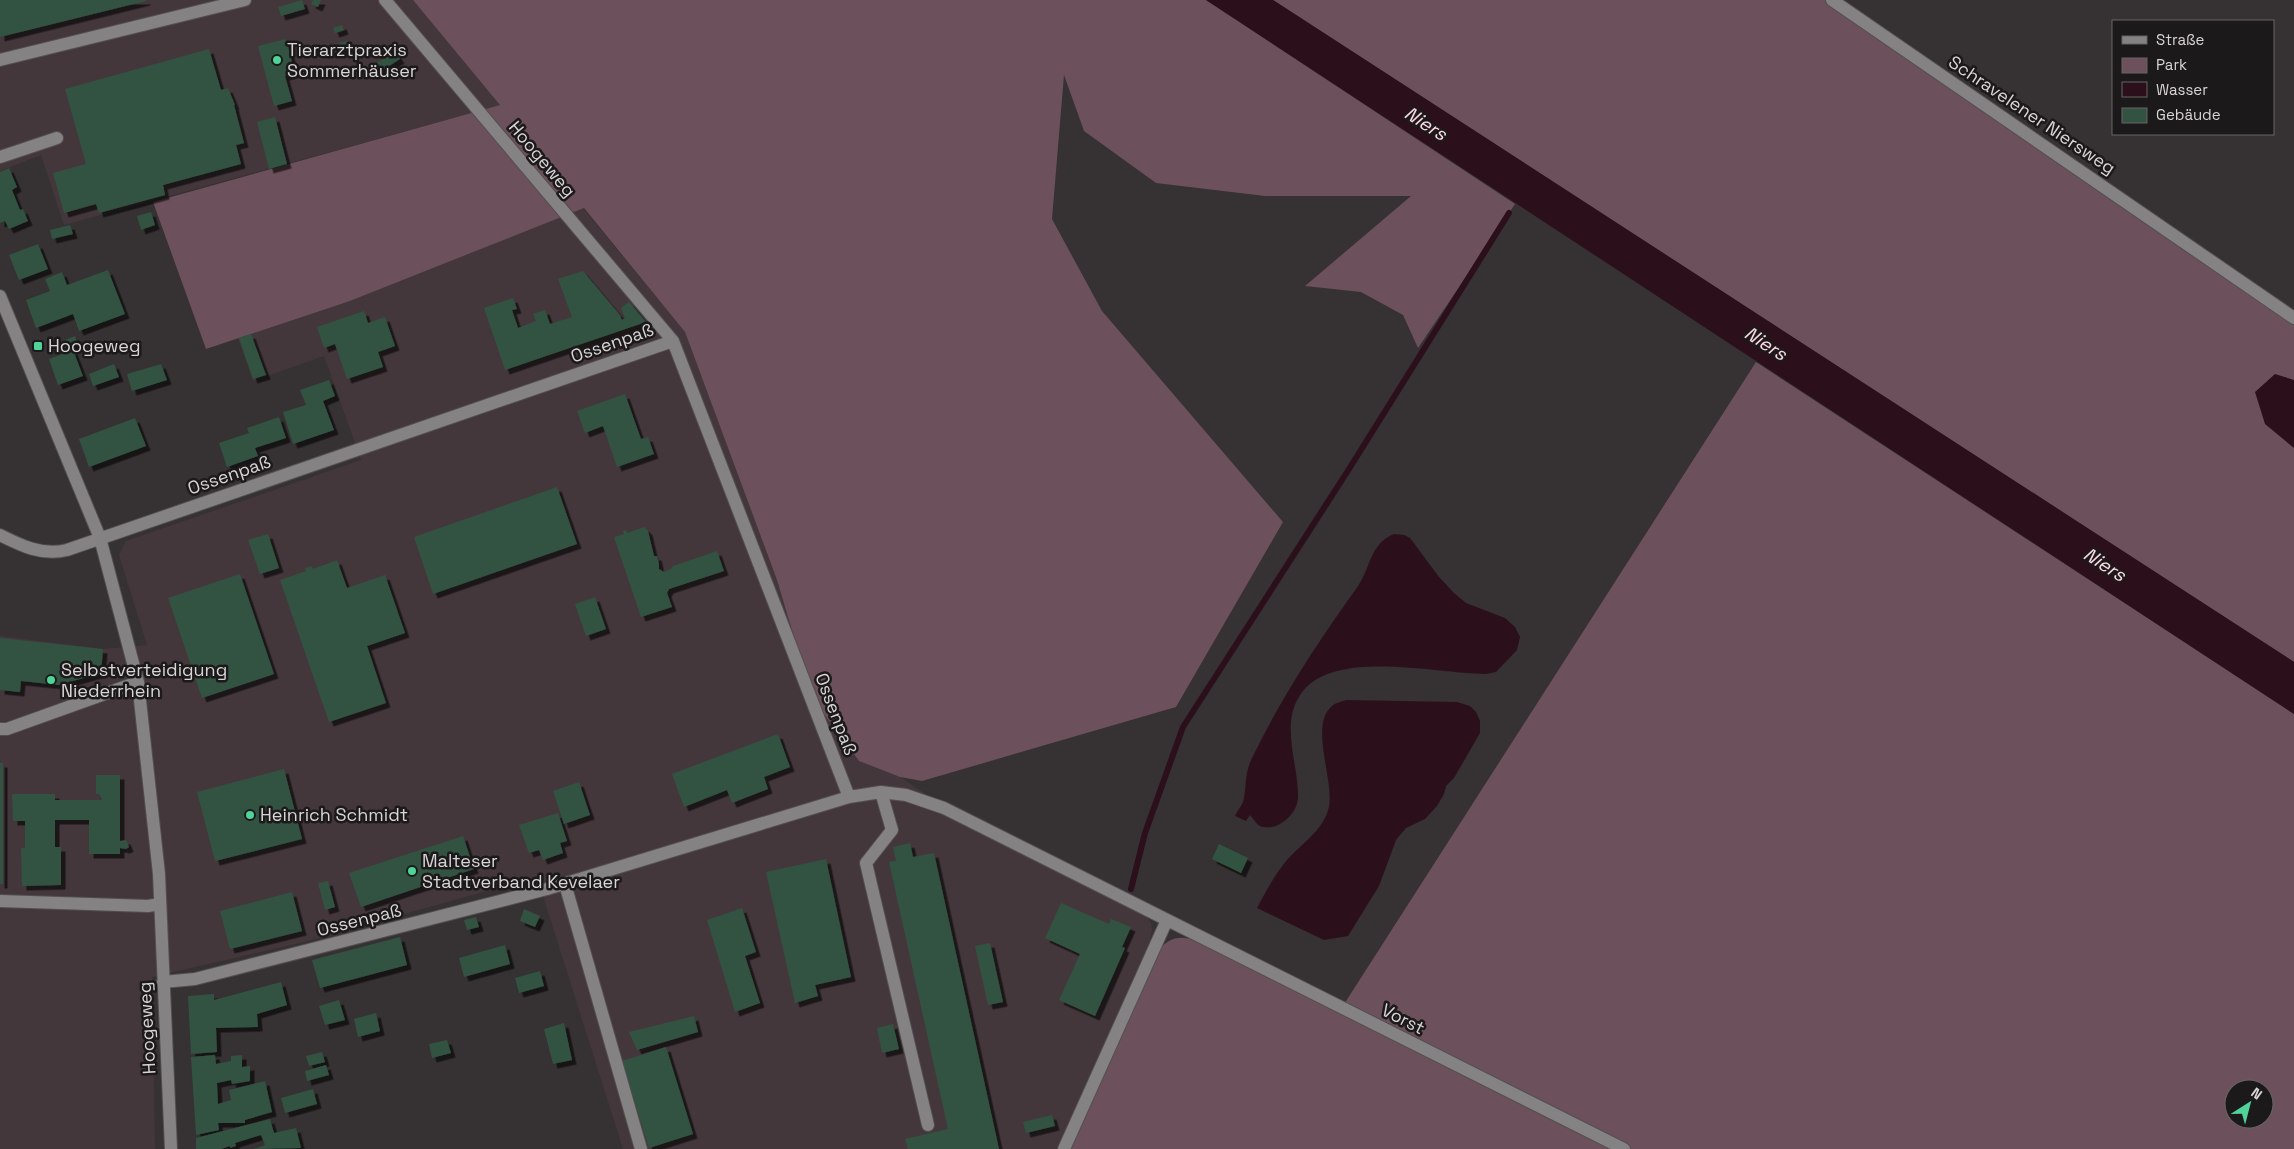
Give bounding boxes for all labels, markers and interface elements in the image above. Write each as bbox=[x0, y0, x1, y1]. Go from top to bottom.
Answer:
legend bbox=[2112, 20, 2274, 135]
text: Straße bbox=[2156, 30, 2205, 49]
place label: Tierarztpraxis Sommerhäuser bbox=[287, 38, 417, 82]
street label: Schravelener Niersweg bbox=[1944, 50, 2120, 179]
marker: Tierarztpraxis Sommerhäuser bbox=[271, 54, 283, 66]
text: Park bbox=[2156, 55, 2187, 74]
text: Wasser bbox=[2156, 80, 2208, 99]
water label: Niers bbox=[1400, 101, 1452, 147]
text: Gebäude bbox=[2156, 105, 2221, 124]
street label: Hoogeweg bbox=[504, 116, 581, 202]
street label: Ossenpaß bbox=[567, 318, 656, 367]
water label: Niers bbox=[1740, 321, 1792, 367]
place label: Hoogeweg bbox=[48, 334, 141, 357]
marker: Hoogeweg bbox=[32, 340, 44, 352]
street label: Ossenpaß bbox=[184, 450, 273, 499]
water label: Niers bbox=[2079, 542, 2131, 588]
place label: Selbstverteidigung Niederrhein bbox=[61, 658, 227, 702]
street label: Ossenpaß bbox=[810, 670, 863, 758]
marker: Selbstverteidigung Niederrhein bbox=[45, 674, 57, 686]
place label: Heinrich Schmidt bbox=[260, 803, 408, 826]
marker: Heinrich Schmidt bbox=[244, 809, 256, 821]
place label: Malteser Stadtverband Kevelaer bbox=[422, 849, 620, 893]
marker: Malteser Stadtverband Kevelaer bbox=[406, 865, 418, 877]
street label: Ossenpaß bbox=[314, 898, 403, 941]
street label: Hoogeweg bbox=[133, 981, 160, 1075]
street label: Vorst bbox=[1378, 998, 1429, 1039]
north arrow bbox=[2224, 1079, 2274, 1129]
text: N bbox=[2248, 1083, 2266, 1104]

